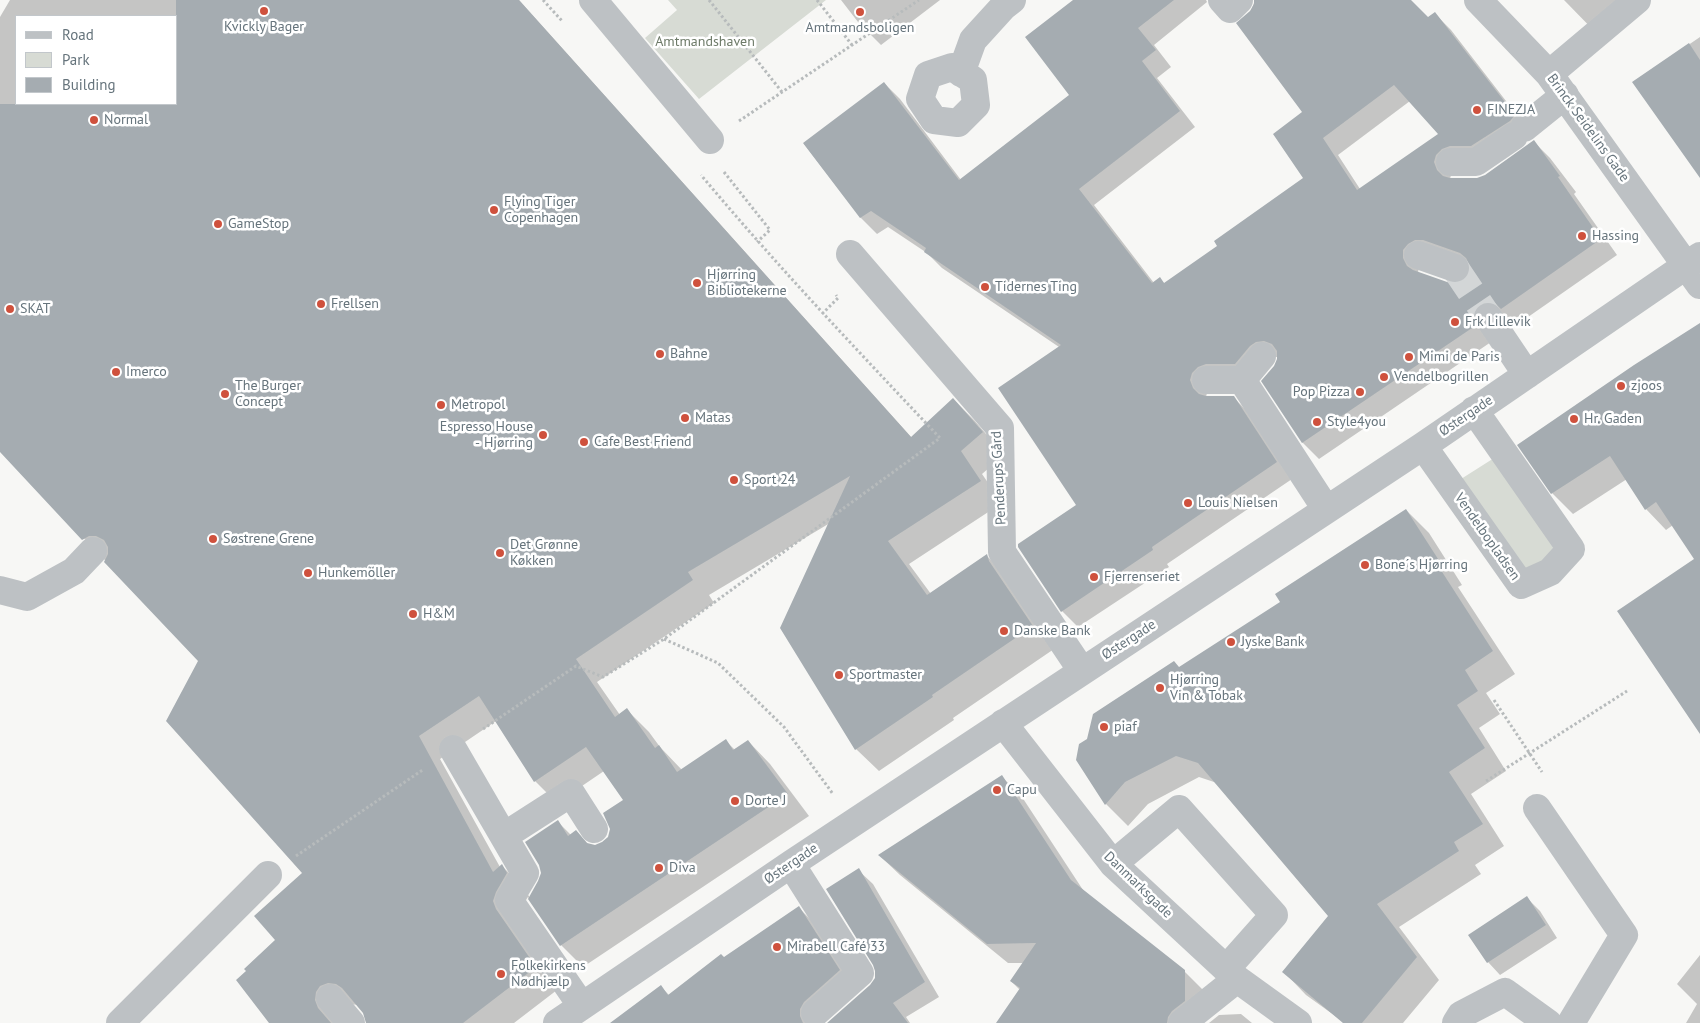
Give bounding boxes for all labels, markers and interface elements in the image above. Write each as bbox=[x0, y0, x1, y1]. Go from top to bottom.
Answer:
marker: Kvickly Bager bbox=[258, 5, 270, 17]
marker: Amtmandsboligen bbox=[854, 6, 866, 18]
legend bbox=[15, 15, 178, 105]
place label: Kvickly Bager bbox=[224, 19, 304, 35]
place label: Amtmandsboligen bbox=[806, 20, 914, 36]
text: Road bbox=[62, 25, 94, 44]
park label: Amtmandshaven bbox=[655, 34, 755, 50]
text: Park bbox=[62, 50, 90, 69]
street label: Brinck Seidelins Gade bbox=[1543, 71, 1633, 185]
text: Building bbox=[62, 75, 116, 94]
place label: FINEZJA bbox=[1487, 102, 1535, 118]
marker: FINEZJA bbox=[1471, 104, 1483, 116]
place label: Normal bbox=[104, 112, 148, 128]
marker: Normal bbox=[88, 114, 100, 126]
place label: Flying Tiger Copenhagen bbox=[504, 194, 578, 226]
marker: Flying Tiger Copenhagen bbox=[488, 204, 500, 216]
place label: GameStop bbox=[228, 216, 289, 232]
marker: GameStop bbox=[212, 218, 224, 230]
place label: Hassing bbox=[1592, 228, 1639, 244]
marker: Hassing bbox=[1576, 230, 1588, 242]
place label: Hjørring Bibliotekerne bbox=[707, 267, 787, 300]
marker: Hjørring Bibliotekerne bbox=[691, 277, 703, 289]
place label: Tidernes Ting bbox=[995, 279, 1077, 295]
marker: Tidernes Ting bbox=[979, 281, 991, 293]
place label: Frellsen bbox=[331, 296, 379, 312]
marker: Frellsen bbox=[315, 298, 327, 310]
place label: SKAT bbox=[20, 301, 51, 317]
marker: SKAT bbox=[4, 303, 16, 315]
place label: Frk Lillevik bbox=[1465, 314, 1531, 330]
marker: Frk Lillevik bbox=[1449, 316, 1461, 328]
place label: Bahne bbox=[670, 346, 708, 362]
marker: Bahne bbox=[654, 348, 666, 360]
place label: Mimi de Paris bbox=[1419, 349, 1500, 365]
marker: Mimi de Paris bbox=[1403, 351, 1415, 363]
place label: Imerco bbox=[126, 364, 167, 380]
marker: Imerco bbox=[110, 366, 122, 378]
place label: Vendelbogrillen bbox=[1394, 369, 1489, 385]
marker: Vendelbogrillen bbox=[1378, 371, 1390, 383]
place label: The Burger Concept bbox=[235, 378, 301, 411]
place label: zjoos bbox=[1631, 378, 1662, 394]
marker: zjoos bbox=[1615, 380, 1627, 392]
place label: Pop Pizza bbox=[1293, 384, 1350, 400]
marker: Pop Pizza bbox=[1354, 386, 1366, 398]
marker: The Burger Concept bbox=[219, 388, 231, 400]
street label: Østergade bbox=[1436, 392, 1496, 440]
place label: Metropol bbox=[451, 397, 505, 413]
marker: Metropol bbox=[435, 399, 447, 411]
place label: Matas bbox=[695, 410, 731, 426]
place label: Hr. Gaden bbox=[1584, 411, 1642, 427]
marker: Matas bbox=[679, 412, 691, 424]
marker: Hr. Gaden bbox=[1568, 413, 1580, 425]
place label: Style4you bbox=[1327, 414, 1386, 430]
marker: Style4you bbox=[1311, 416, 1323, 428]
place label: Espresso House - Hjørring bbox=[440, 419, 533, 452]
marker: Espresso House - Hjørring bbox=[537, 429, 549, 441]
street label: Penderups Gård bbox=[988, 431, 1010, 525]
place label: Cafe Best Friend bbox=[594, 434, 692, 450]
marker: Cafe Best Friend bbox=[578, 436, 590, 448]
place label: Sport 24 bbox=[744, 472, 795, 488]
marker: Sport 24 bbox=[728, 474, 740, 486]
street label: Vendelbopladsen bbox=[1451, 490, 1523, 584]
place label: Louis Nielsen bbox=[1198, 495, 1278, 511]
marker: Louis Nielsen bbox=[1182, 497, 1194, 509]
place label: Søstrene Grene bbox=[223, 531, 314, 547]
marker: Søstrene Grene bbox=[207, 533, 219, 545]
place label: Det Grønne Køkken bbox=[510, 537, 578, 570]
marker: Det Grønne Køkken bbox=[494, 547, 506, 559]
place label: Bone´s Hjørring bbox=[1375, 557, 1468, 573]
marker: Bone´s Hjørring bbox=[1359, 559, 1371, 571]
place label: Hunkemöller bbox=[318, 565, 395, 581]
marker: Hunkemöller bbox=[302, 567, 314, 579]
place label: Fjerrenseriet bbox=[1104, 569, 1180, 585]
marker: Fjerrenseriet bbox=[1088, 571, 1100, 583]
place label: H&M bbox=[423, 606, 455, 622]
marker: H&M bbox=[407, 608, 419, 620]
street label: Østergade bbox=[1099, 616, 1159, 664]
place label: Danske Bank bbox=[1014, 623, 1091, 639]
marker: Danske Bank bbox=[998, 625, 1010, 637]
place label: Jyske Bank bbox=[1241, 634, 1304, 650]
marker: Jyske Bank bbox=[1225, 636, 1237, 648]
place label: Sportmaster bbox=[849, 667, 922, 683]
marker: Sportmaster bbox=[833, 669, 845, 681]
place label: Hjørring Vin & Tobak bbox=[1170, 672, 1243, 704]
marker: Hjørring Vin & Tobak bbox=[1154, 682, 1166, 694]
place label: piaf bbox=[1114, 719, 1137, 735]
marker: piaf bbox=[1098, 721, 1110, 733]
place label: Capu bbox=[1007, 782, 1037, 798]
marker: Capu bbox=[991, 784, 1003, 796]
place label: Dorte J bbox=[745, 793, 786, 809]
marker: Dorte J bbox=[729, 795, 741, 807]
street label: Østergade bbox=[761, 840, 821, 888]
street label: Danmarksgade bbox=[1100, 848, 1176, 922]
place label: Diva bbox=[669, 860, 696, 876]
marker: Diva bbox=[653, 862, 665, 874]
place label: Mirabell Café 33 bbox=[787, 939, 885, 955]
marker: Mirabell Café 33 bbox=[771, 941, 783, 953]
place label: Folkekirkens Nødhjælp bbox=[511, 958, 586, 990]
marker: Folkekirkens Nødhjælp bbox=[495, 968, 507, 980]

